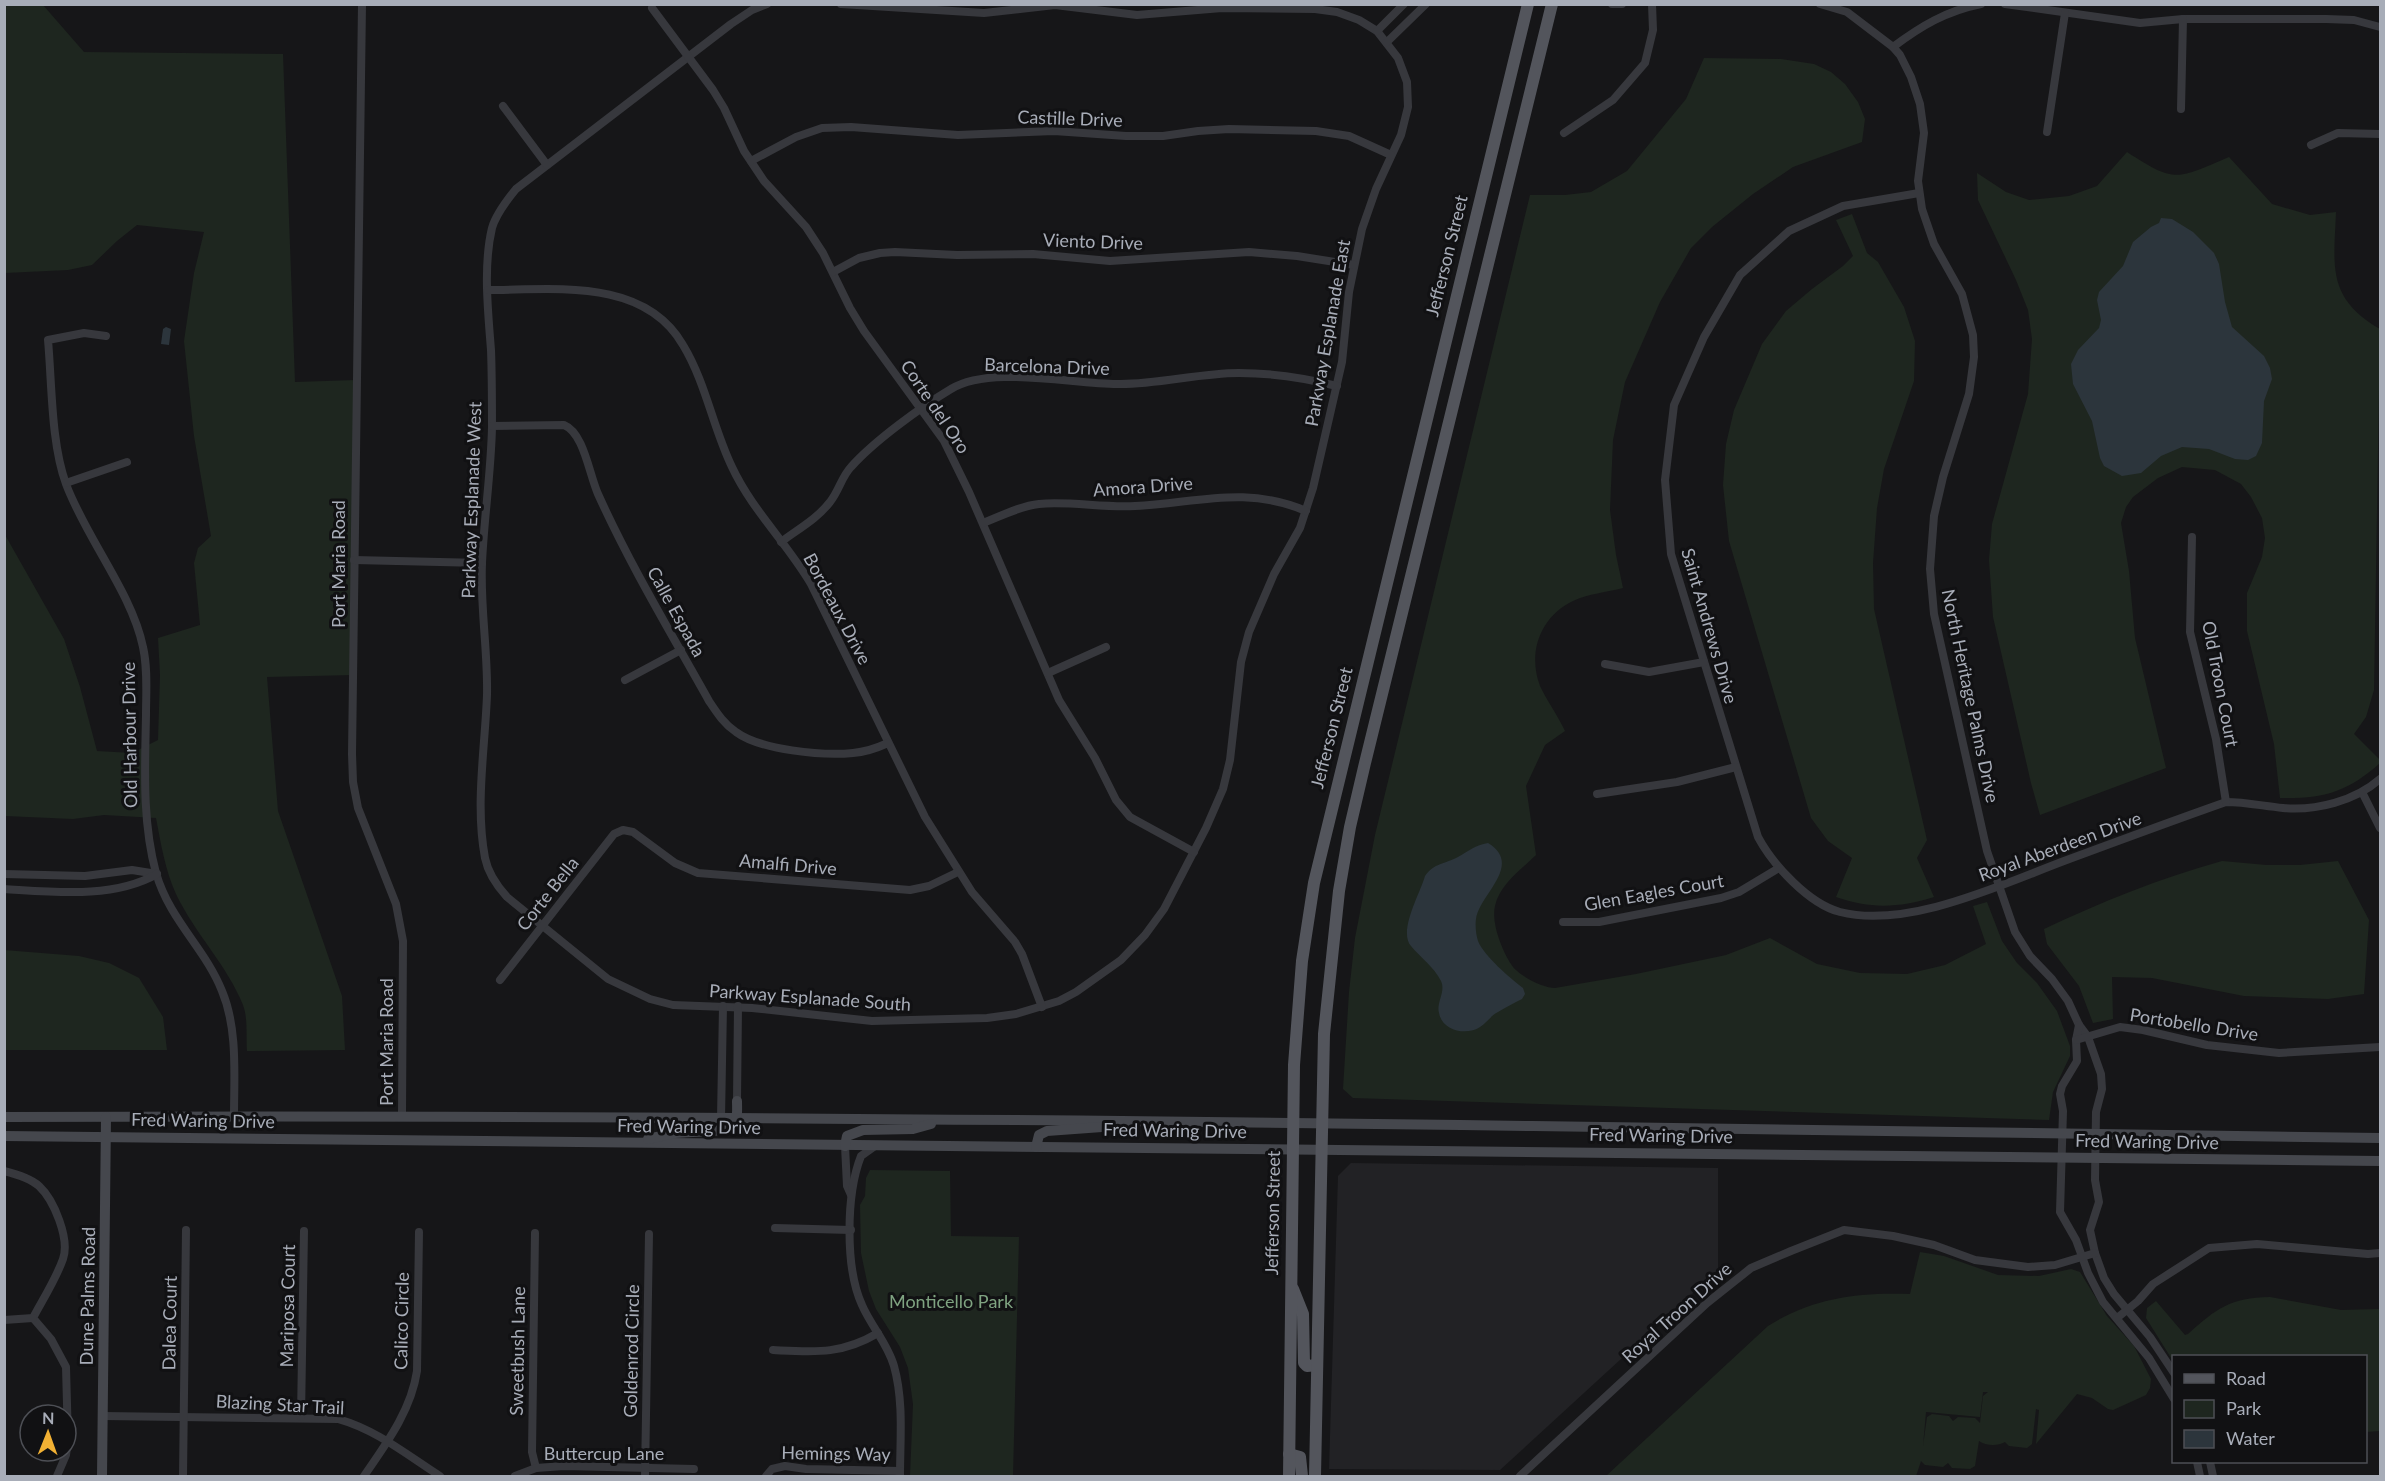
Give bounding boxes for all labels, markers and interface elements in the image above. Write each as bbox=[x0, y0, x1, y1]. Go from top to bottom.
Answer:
street label: Castille Drive bbox=[1017, 105, 1123, 131]
street label: Jefferson Street bbox=[1420, 192, 1472, 319]
street label: Viento Drive bbox=[1043, 228, 1143, 254]
street label: Parkway Esplanade East bbox=[1300, 237, 1354, 428]
street label: Barcelona Drive bbox=[984, 353, 1110, 379]
street label: Corte del Oro bbox=[896, 355, 975, 457]
street label: Parkway Esplanade West bbox=[457, 401, 485, 599]
street label: Amora Drive bbox=[1092, 472, 1194, 500]
street label: Port Maria Road bbox=[327, 500, 349, 628]
street label: Saint Andrews Drive bbox=[1677, 546, 1743, 706]
street label: Bordeaux Drive bbox=[799, 549, 876, 668]
street label: Calle Espada bbox=[643, 563, 711, 660]
street label: North Heritage Palms Drive bbox=[1938, 587, 2004, 805]
street label: Old Troon Court bbox=[2198, 619, 2244, 749]
street label: Old Harbour Drive bbox=[117, 662, 141, 808]
street label: Jefferson Street bbox=[1305, 664, 1357, 791]
street label: Royal Aberdeen Drive bbox=[1975, 806, 2144, 886]
street label: Amalfi Drive bbox=[738, 849, 838, 879]
street label: Corte Bella bbox=[512, 852, 583, 935]
street label: Glen Eagles Court bbox=[1582, 869, 1726, 915]
street label: Port Maria Road bbox=[375, 978, 397, 1106]
street label: Parkway Esplanade South bbox=[708, 979, 912, 1015]
street label: Portobello Drive bbox=[2128, 1003, 2260, 1045]
street label: Fred Waring Drive bbox=[131, 1108, 275, 1132]
street label: Fred Waring Drive bbox=[617, 1114, 761, 1138]
street label: Fred Waring Drive bbox=[1103, 1118, 1247, 1142]
street label: Fred Waring Drive bbox=[1589, 1123, 1733, 1147]
street label: Fred Waring Drive bbox=[2075, 1129, 2219, 1153]
street label: Jefferson Street bbox=[1260, 1150, 1284, 1275]
street label: Dune Palms Road bbox=[75, 1227, 99, 1365]
street label: Mariposa Court bbox=[275, 1244, 299, 1368]
street label: Royal Troon Drive bbox=[1617, 1257, 1736, 1367]
street label: Calico Circle bbox=[389, 1272, 413, 1370]
street label: Dalea Court bbox=[157, 1275, 181, 1371]
street label: Goldenrod Circle bbox=[619, 1284, 643, 1418]
street label: Sweetbush Lane bbox=[505, 1286, 529, 1416]
park label: Monticello Park bbox=[889, 1290, 1014, 1312]
legend bbox=[2172, 1355, 2367, 1463]
text: Road bbox=[2226, 1367, 2266, 1389]
street label: Blazing Star Trail bbox=[215, 1390, 345, 1418]
text: Park bbox=[2226, 1397, 2262, 1419]
north arrow bbox=[18, 1403, 78, 1463]
text: N bbox=[42, 1408, 55, 1427]
text: Water bbox=[2226, 1427, 2275, 1449]
street label: Hemings Way bbox=[781, 1441, 892, 1465]
street label: Buttercup Lane bbox=[544, 1442, 664, 1464]

